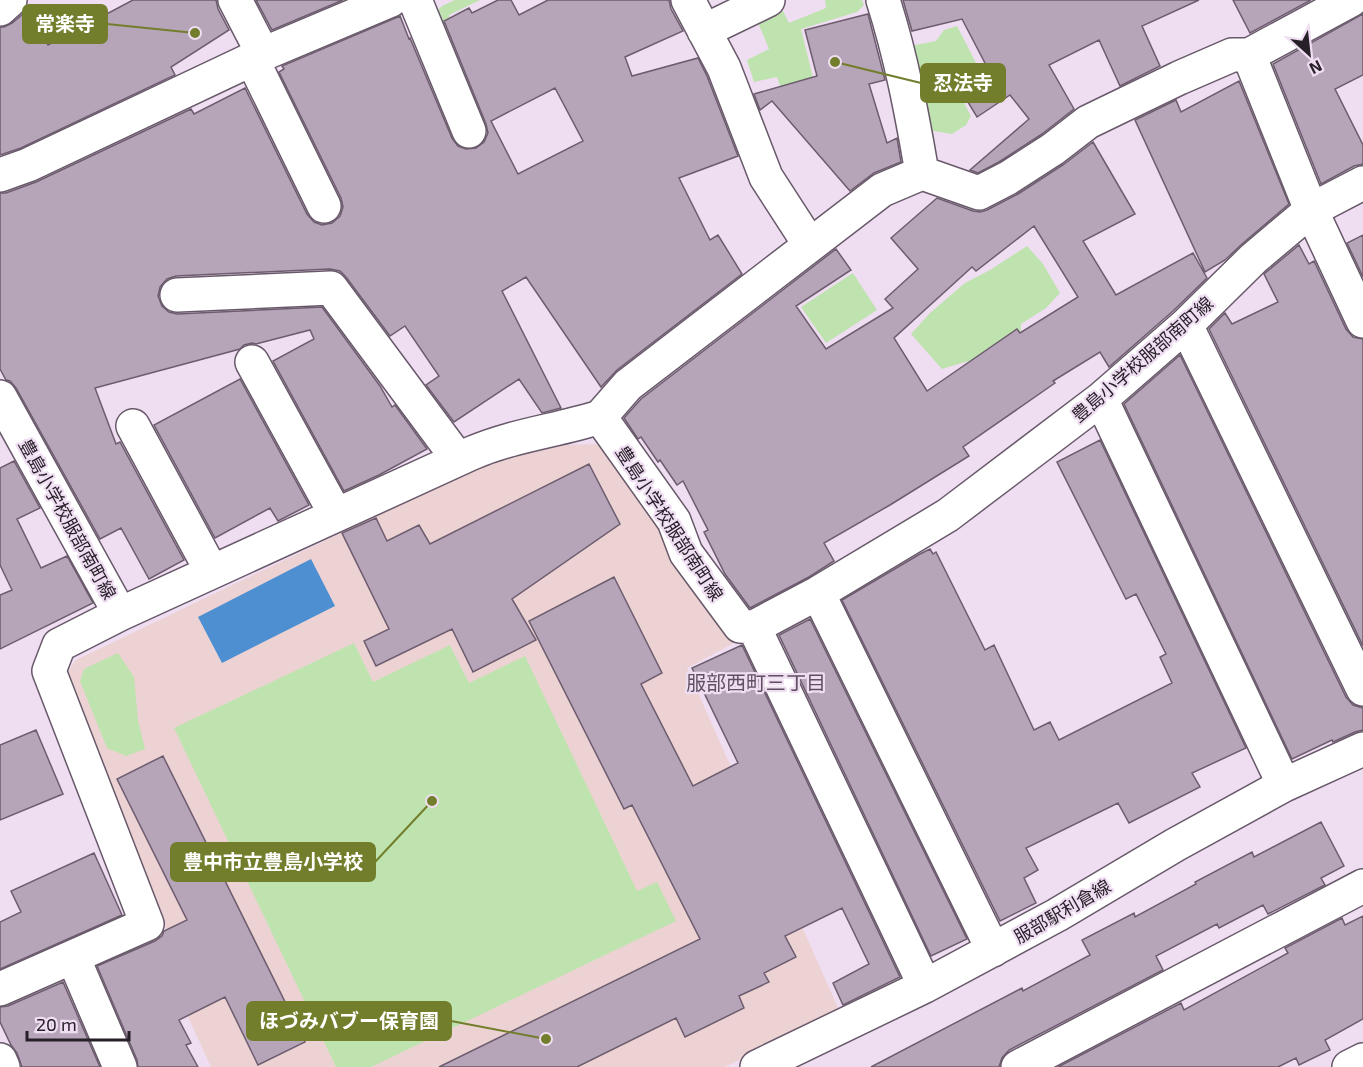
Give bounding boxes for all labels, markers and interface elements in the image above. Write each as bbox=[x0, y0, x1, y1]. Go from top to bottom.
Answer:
callout: 常楽寺 bbox=[23, 5, 107, 43]
text: 常楽寺 bbox=[35, 11, 95, 35]
north arrow bbox=[1279, 24, 1339, 84]
text: N bbox=[1307, 57, 1326, 79]
callout: 忍法寺 bbox=[921, 64, 1005, 102]
text: 忍法寺 bbox=[933, 70, 993, 94]
street label: 豊島小学校服部南町線 bbox=[1067, 292, 1217, 426]
street label: 豊島小学校服部南町線 bbox=[15, 435, 121, 603]
street label: 豊島小学校服部南町線 bbox=[612, 442, 728, 604]
district label: 服部西町三丁目 bbox=[686, 670, 826, 694]
callout: 豊中市立豊島小学校 bbox=[171, 843, 375, 881]
text: 豊中市立豊島小学校 bbox=[183, 849, 363, 873]
street label: 服部駅利倉線 bbox=[1010, 874, 1114, 948]
callout: ほづみバブー保育園 bbox=[247, 1002, 451, 1040]
scale bar bbox=[27, 1004, 129, 1042]
text: ほづみバブー保育園 bbox=[259, 1008, 439, 1032]
text: 20 m bbox=[36, 1013, 77, 1035]

